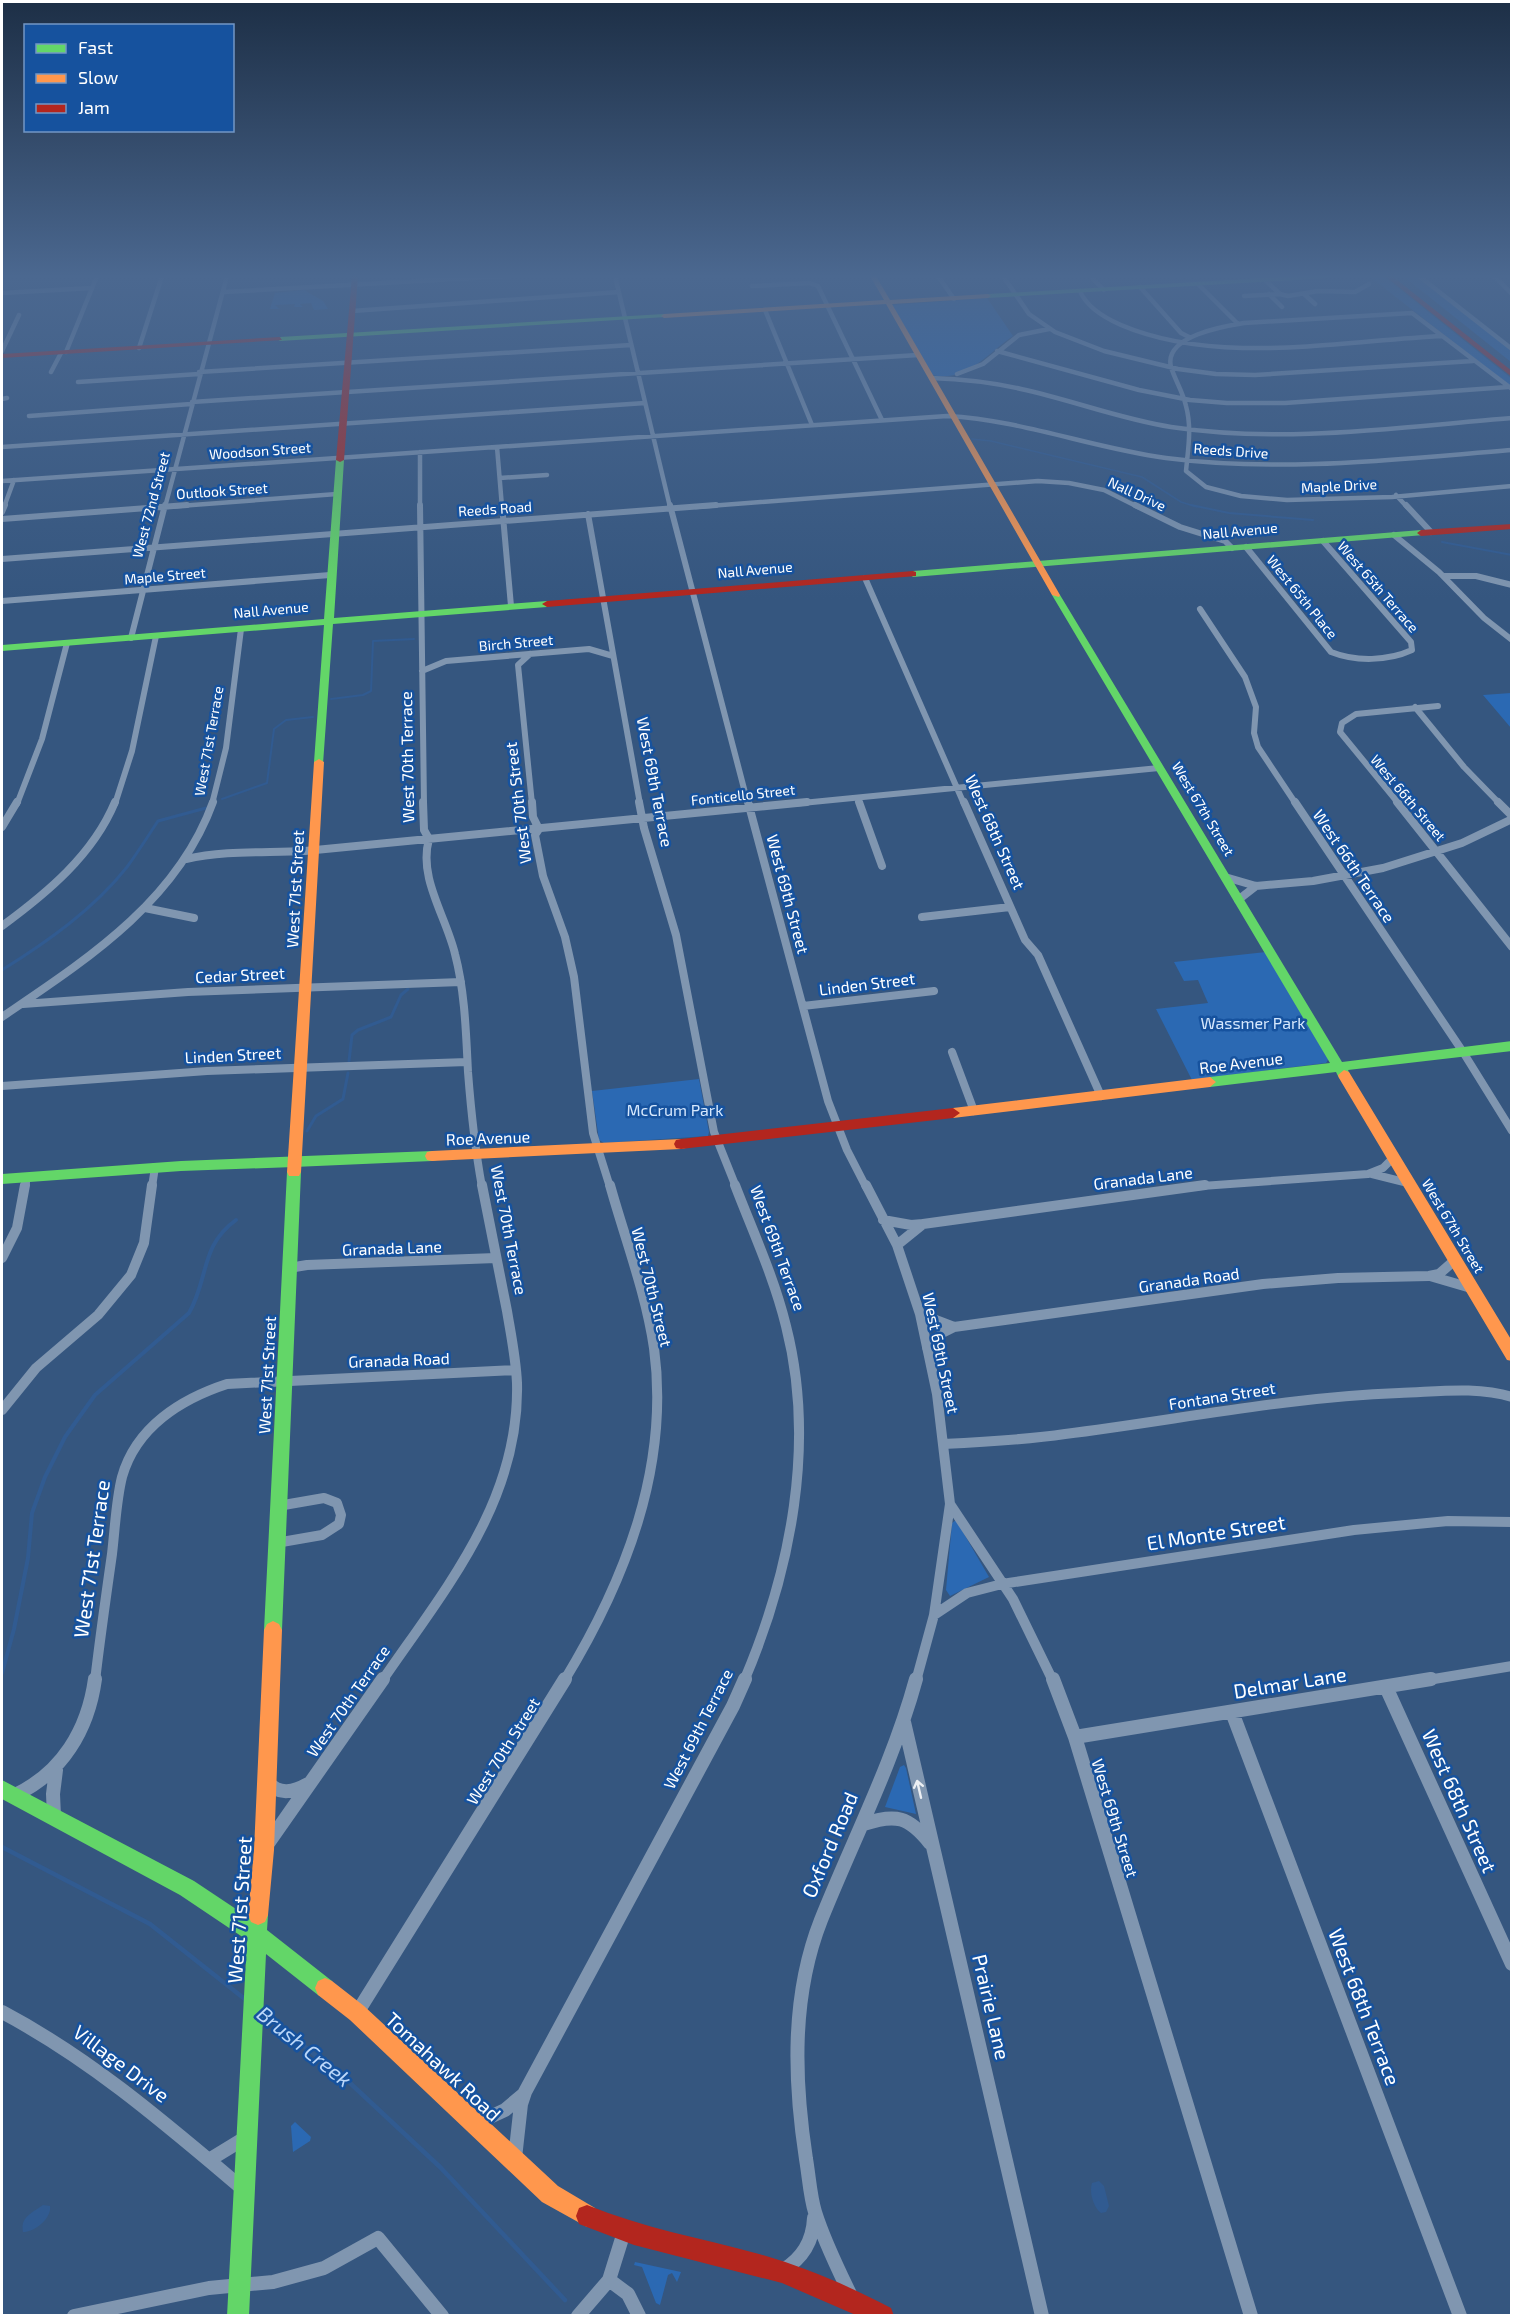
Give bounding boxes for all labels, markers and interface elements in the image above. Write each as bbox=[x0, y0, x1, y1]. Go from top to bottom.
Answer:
legend bbox=[24, 24, 234, 132]
text: Fast bbox=[78, 36, 113, 58]
text: Slow bbox=[78, 66, 119, 88]
text: Jam bbox=[78, 96, 110, 118]
street label: Woodson Street bbox=[208, 438, 312, 463]
street label: Reeds Drive bbox=[1193, 439, 1269, 462]
street label: West 72nd Street bbox=[128, 450, 173, 560]
street label: Nall Drive bbox=[1106, 473, 1169, 514]
street label: Maple Drive bbox=[1301, 475, 1377, 496]
street label: Outlook Street bbox=[176, 479, 268, 502]
street label: Reeds Road bbox=[457, 497, 533, 520]
street label: Nall Avenue bbox=[1202, 519, 1278, 542]
street label: West 65th Terrace bbox=[1334, 538, 1423, 636]
street label: West 65th Place bbox=[1264, 551, 1341, 642]
street label: Nall Avenue bbox=[717, 558, 793, 581]
street label: Maple Street bbox=[123, 563, 206, 588]
street label: Nall Avenue bbox=[233, 598, 309, 621]
street label: Birch Street bbox=[478, 631, 554, 654]
street label: West 71st Terrace bbox=[190, 685, 227, 797]
street label: West 70th Terrace bbox=[396, 691, 417, 823]
street label: West 69th Terrace bbox=[634, 715, 677, 849]
street label: West 70th Street bbox=[501, 741, 534, 865]
street label: West 66th Street bbox=[1367, 751, 1449, 844]
street label: West 67th Street bbox=[1169, 759, 1238, 859]
street label: West 68th Street bbox=[962, 771, 1029, 892]
street label: Fonticello Street bbox=[690, 781, 796, 808]
street label: West 66th Terrace bbox=[1310, 806, 1399, 926]
street label: West 71st Street bbox=[282, 830, 307, 948]
street label: West 69th Street bbox=[763, 832, 814, 956]
street label: Cedar Street bbox=[195, 963, 285, 986]
street label: Linden Street bbox=[818, 968, 916, 999]
park label: Wassmer Park bbox=[1201, 1013, 1306, 1032]
street label: Linden Street bbox=[184, 1042, 282, 1067]
street label: Roe Avenue bbox=[1198, 1048, 1284, 1077]
park label: McCrum Park bbox=[627, 1100, 723, 1119]
street label: Roe Avenue bbox=[446, 1127, 530, 1148]
street label: Granada Lane bbox=[1092, 1162, 1194, 1193]
street label: West 70th Terrace bbox=[488, 1163, 531, 1296]
street label: West 67th Street bbox=[1419, 1176, 1488, 1276]
street label: West 69th Terrace bbox=[747, 1182, 810, 1313]
street label: West 70th Street bbox=[628, 1225, 677, 1349]
street label: Granada Lane bbox=[342, 1236, 442, 1259]
street label: Granada Road bbox=[1137, 1263, 1241, 1296]
street label: West 69th Street bbox=[919, 1291, 964, 1415]
street label: West 71st Street bbox=[254, 1316, 279, 1434]
street label: Granada Road bbox=[348, 1348, 450, 1371]
street label: Fontana Street bbox=[1167, 1378, 1277, 1413]
street label: West 71st Terrace bbox=[68, 1478, 114, 1639]
street label: El Monte Street bbox=[1145, 1509, 1287, 1555]
street label: West 70th Terrace bbox=[302, 1641, 393, 1760]
street label: Delmar Lane bbox=[1232, 1661, 1348, 1703]
street label: West 69th Terrace bbox=[659, 1666, 736, 1792]
street label: West 70th Street bbox=[462, 1694, 543, 1808]
street label: West 68th Street bbox=[1418, 1725, 1502, 1876]
street label: West 69th Street bbox=[1088, 1756, 1143, 1879]
one-way arrow bbox=[913, 1779, 924, 1799]
street label: Oxford Road bbox=[796, 1788, 862, 1901]
street label: West 71st Street bbox=[222, 1835, 256, 1984]
street label: West 68th Terrace bbox=[1324, 1925, 1406, 2088]
street label: Prairie Lane bbox=[968, 1952, 1016, 2062]
water label: Brush Creek bbox=[253, 2000, 357, 2092]
street label: Tomahawk Road bbox=[381, 2007, 506, 2126]
street label: Village Drive bbox=[69, 2019, 174, 2107]

